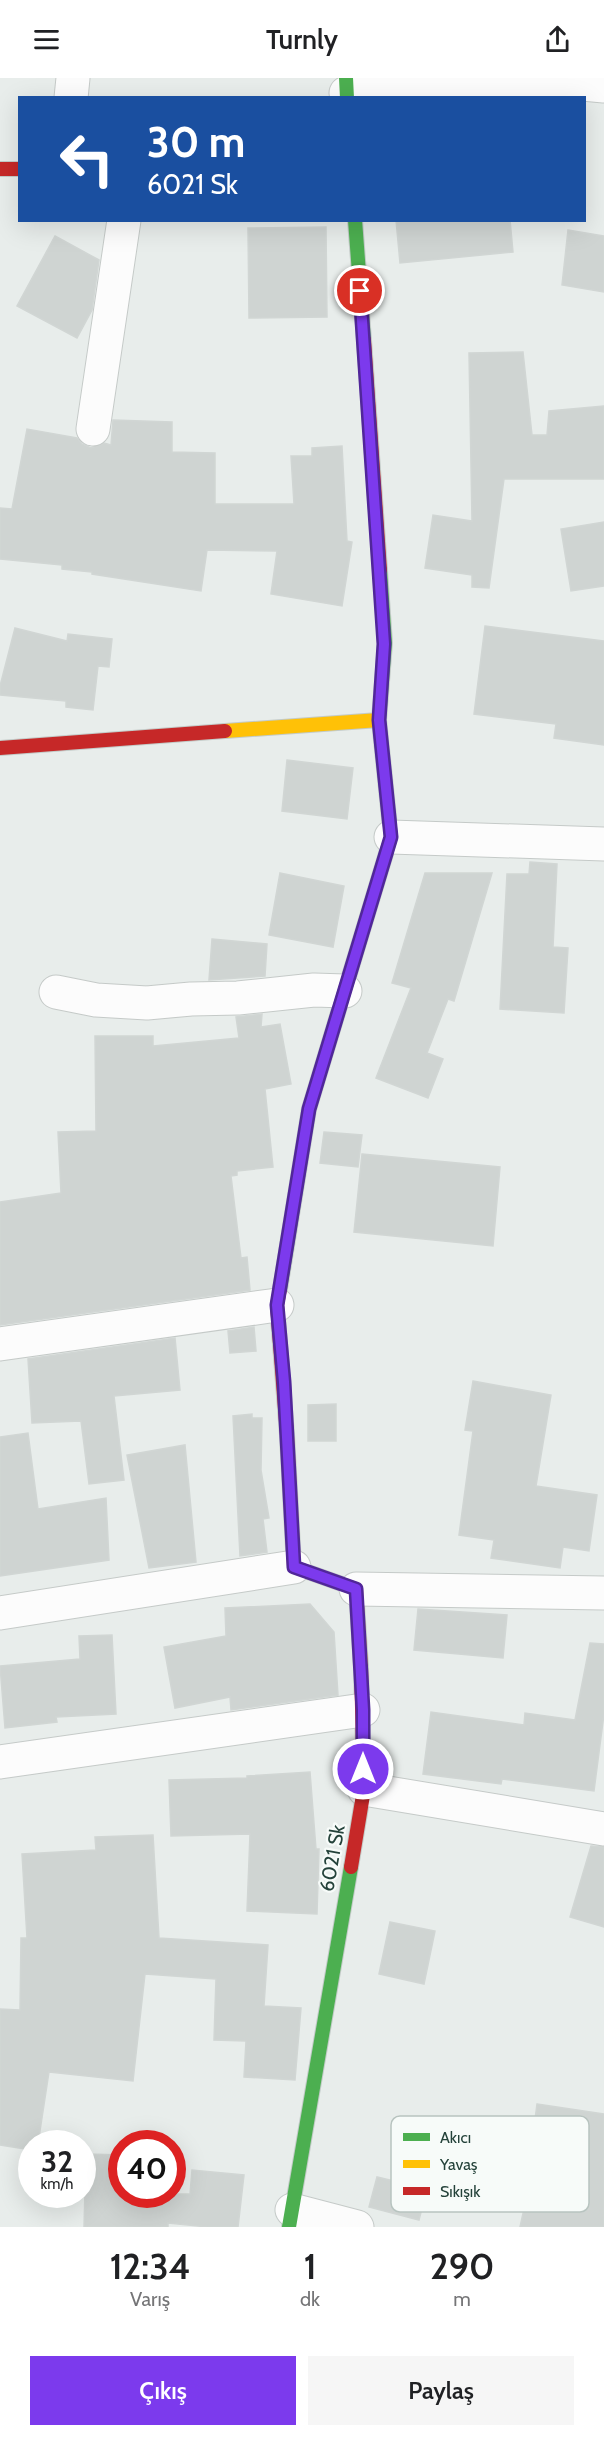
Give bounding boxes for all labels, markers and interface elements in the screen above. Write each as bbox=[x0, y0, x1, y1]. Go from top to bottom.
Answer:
icon: menu bbox=[30, 23, 63, 56]
text: Turnly bbox=[266, 23, 338, 56]
icon: share bbox=[541, 23, 574, 56]
text: 30 m bbox=[147, 116, 245, 168]
icon: left bbox=[48, 120, 126, 198]
text: 6021 Sk bbox=[147, 168, 238, 201]
pin bbox=[334, 265, 385, 316]
icon: arrive bbox=[343, 274, 376, 307]
position arrow bbox=[331, 1737, 395, 1801]
street label: 6021 Sk bbox=[314, 1823, 350, 1893]
legend bbox=[391, 2116, 589, 2212]
text: Akıcı bbox=[440, 2128, 471, 2147]
speed limit sign: 40 bbox=[108, 2130, 186, 2208]
text: 32 bbox=[41, 2143, 73, 2180]
text: Yavaş bbox=[439, 2155, 478, 2174]
text: km/h bbox=[41, 2175, 73, 2193]
text: Sıkışık bbox=[440, 2182, 481, 2201]
text: 12:34 bbox=[110, 2244, 190, 2288]
text: 1 bbox=[304, 2244, 316, 2288]
text: 290 bbox=[430, 2244, 494, 2288]
text: Varış bbox=[130, 2287, 170, 2311]
text: dk bbox=[300, 2287, 320, 2311]
text: m bbox=[453, 2287, 471, 2311]
button: Çıkış bbox=[30, 2356, 296, 2425]
button: Paylaş bbox=[308, 2356, 574, 2425]

